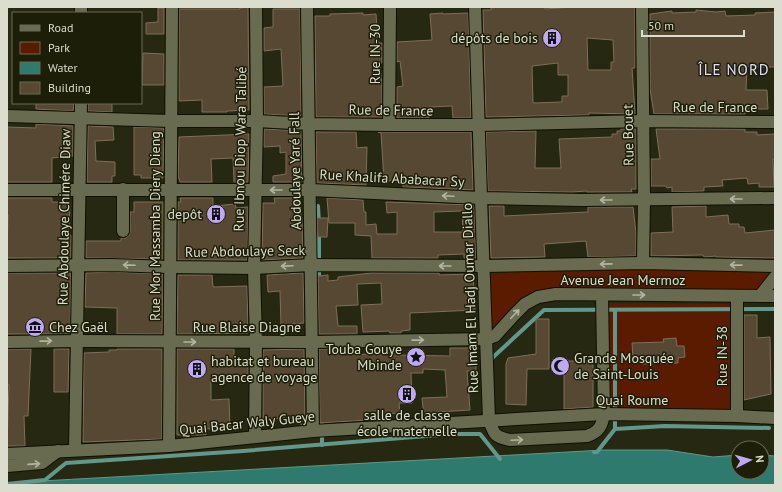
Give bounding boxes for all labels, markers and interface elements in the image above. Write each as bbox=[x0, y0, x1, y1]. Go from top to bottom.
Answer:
legend bbox=[12, 12, 142, 104]
scale bar bbox=[642, 12, 744, 38]
text: 50 m bbox=[648, 18, 674, 33]
text: Road bbox=[48, 20, 73, 35]
street label: Rue IN-30 bbox=[366, 23, 384, 84]
building icon: dépôts de bois bbox=[541, 27, 563, 49]
place label: dépôts de bois bbox=[451, 29, 538, 47]
text: Park bbox=[48, 40, 70, 55]
text: Water bbox=[48, 60, 78, 75]
district label: ÎLE NORD bbox=[697, 60, 770, 79]
street label: Rue Ibnou Diop Wara Talibé bbox=[230, 66, 250, 232]
text: Building bbox=[48, 80, 91, 95]
street label: Rue de France bbox=[673, 98, 757, 116]
street label: Rue de France bbox=[349, 100, 433, 120]
street label: Rue Bouet bbox=[618, 104, 638, 166]
street label: Abdoulaye Yaré Fall bbox=[285, 112, 305, 230]
street label: Rue Abdoulaye Chimére Diaw bbox=[53, 128, 75, 305]
street label: Rue Mor Massamba Diery Dieng bbox=[146, 131, 164, 321]
street label: Rue Khalifa Ababacar Sy bbox=[319, 165, 465, 191]
one-way arrow bbox=[270, 186, 283, 194]
one-way arrow bbox=[442, 192, 455, 200]
one-way arrow bbox=[730, 195, 743, 203]
one-way arrow bbox=[600, 196, 613, 204]
building icon: depôt bbox=[205, 203, 227, 225]
street label: Rue Imam El Hadj Oumar Diallo bbox=[458, 203, 482, 393]
place label: depôt bbox=[168, 205, 202, 223]
street label: Rue Abdoulaye Seck bbox=[185, 241, 306, 261]
one-way arrow bbox=[600, 260, 613, 268]
one-way arrow bbox=[730, 261, 743, 269]
one-way arrow bbox=[123, 262, 136, 269]
one-way arrow bbox=[439, 262, 452, 270]
one-way arrow bbox=[281, 263, 294, 270]
street label: Avenue Jean Mermoz bbox=[561, 271, 685, 289]
one-way arrow bbox=[632, 292, 645, 299]
one-way arrow bbox=[510, 309, 520, 319]
museum icon: Chez Gaël bbox=[24, 316, 46, 338]
place label: Chez Gaël bbox=[49, 318, 108, 336]
street label: Rue Blaise Diagne bbox=[193, 318, 301, 336]
street label: Rue IN-38 bbox=[713, 326, 731, 386]
one-way arrow bbox=[411, 336, 424, 344]
one-way arrow bbox=[39, 337, 52, 345]
one-way arrow bbox=[183, 338, 196, 346]
place label: Touba Gouye Mbinde bbox=[326, 340, 402, 374]
place icon: Touba Gouye Mbinde bbox=[405, 346, 427, 368]
place label: Grande Mosquée de Saint-Louis bbox=[574, 349, 674, 383]
place label: habitat et bureau agence de voyage bbox=[211, 352, 317, 386]
mosque icon: Grande Mosquée de Saint-Louis bbox=[549, 355, 571, 377]
building icon: habitat et bureau agence de voyage bbox=[186, 358, 208, 380]
building icon: salle de classe école matetnelle bbox=[396, 383, 418, 405]
street label: Quai Roume bbox=[596, 391, 668, 409]
place label: salle de classe école matetnelle bbox=[357, 406, 457, 440]
street label: Quai Bacar Waly Gueye bbox=[178, 407, 316, 439]
one-way arrow bbox=[510, 436, 523, 443]
north arrow bbox=[730, 440, 770, 480]
text: N bbox=[753, 455, 767, 463]
one-way arrow bbox=[27, 460, 40, 467]

